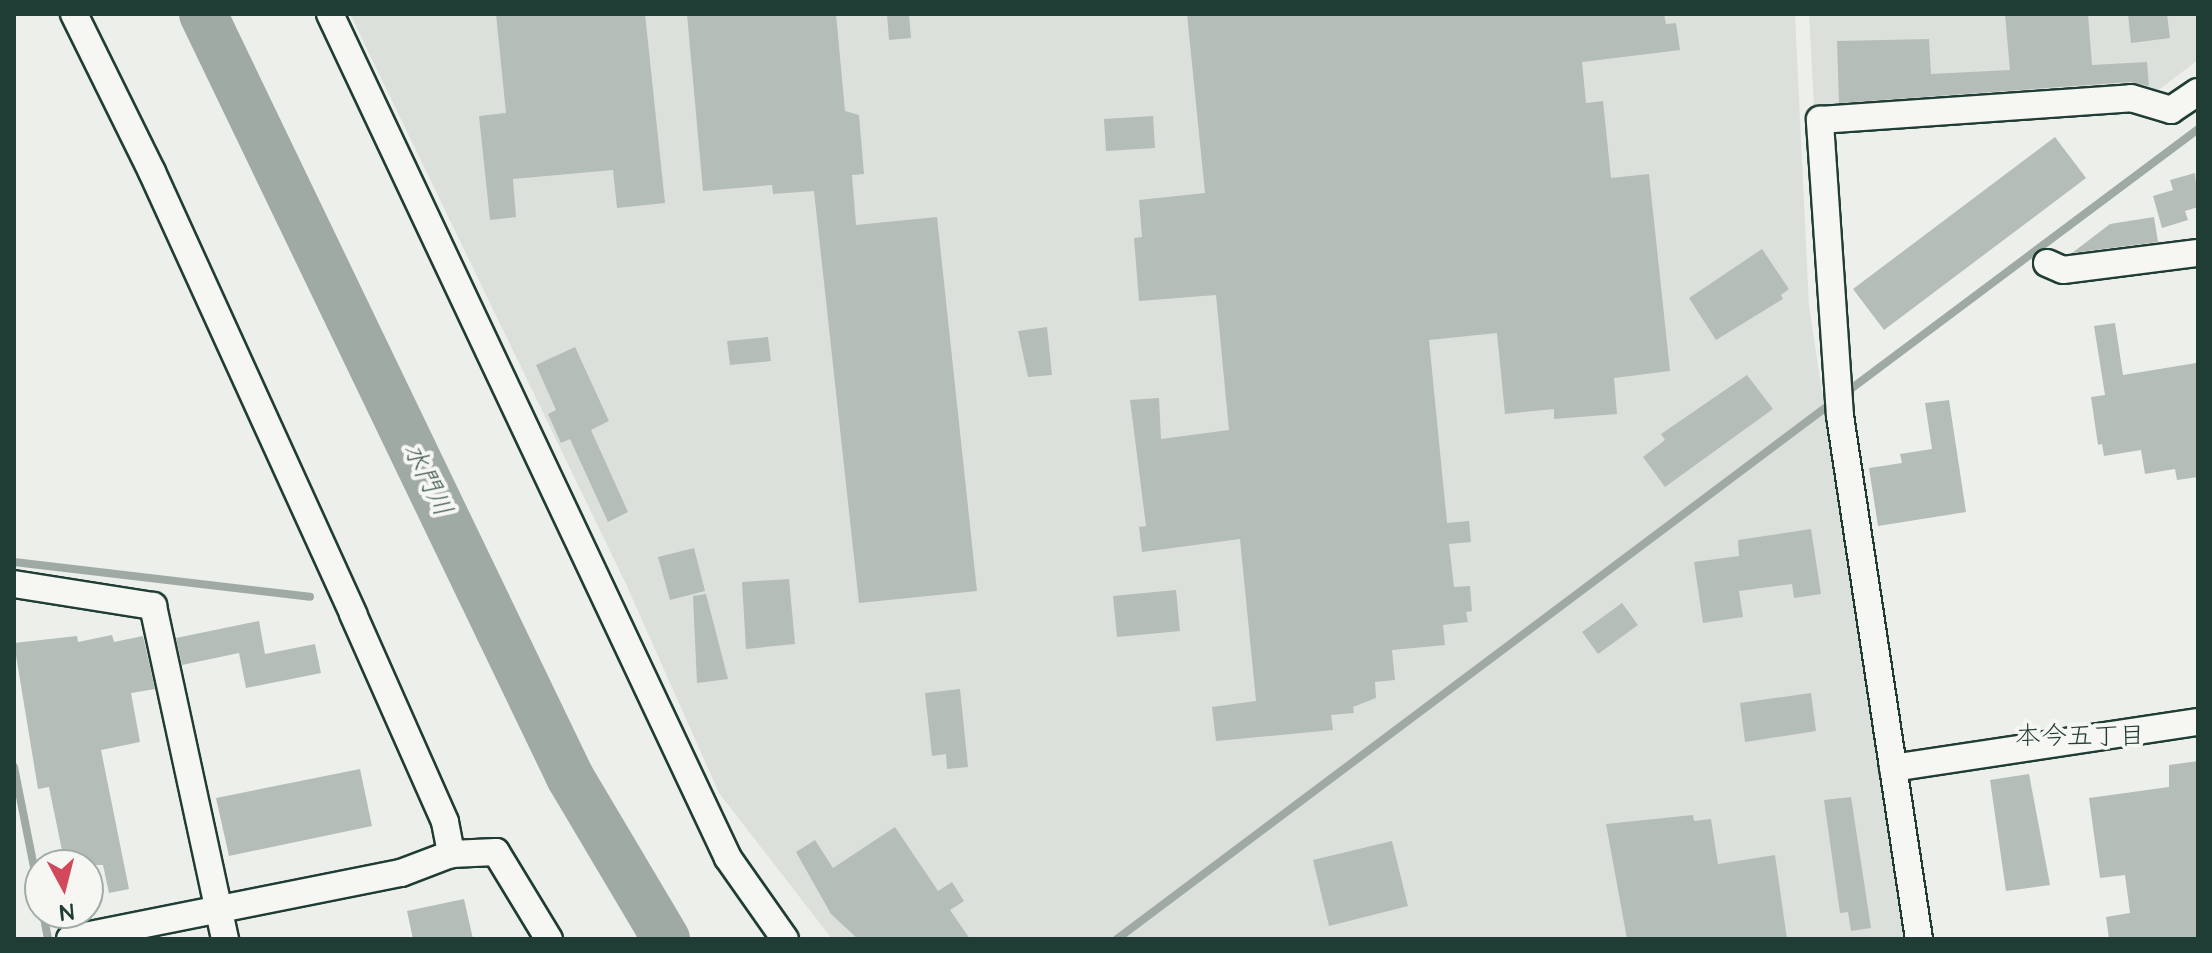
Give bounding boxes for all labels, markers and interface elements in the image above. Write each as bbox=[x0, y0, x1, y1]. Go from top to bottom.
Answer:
water label: 水門川 bbox=[396, 438, 458, 522]
district label: 本今五丁目 bbox=[2015, 721, 2145, 753]
north arrow bbox=[24, 849, 104, 929]
text: N bbox=[58, 895, 75, 928]

